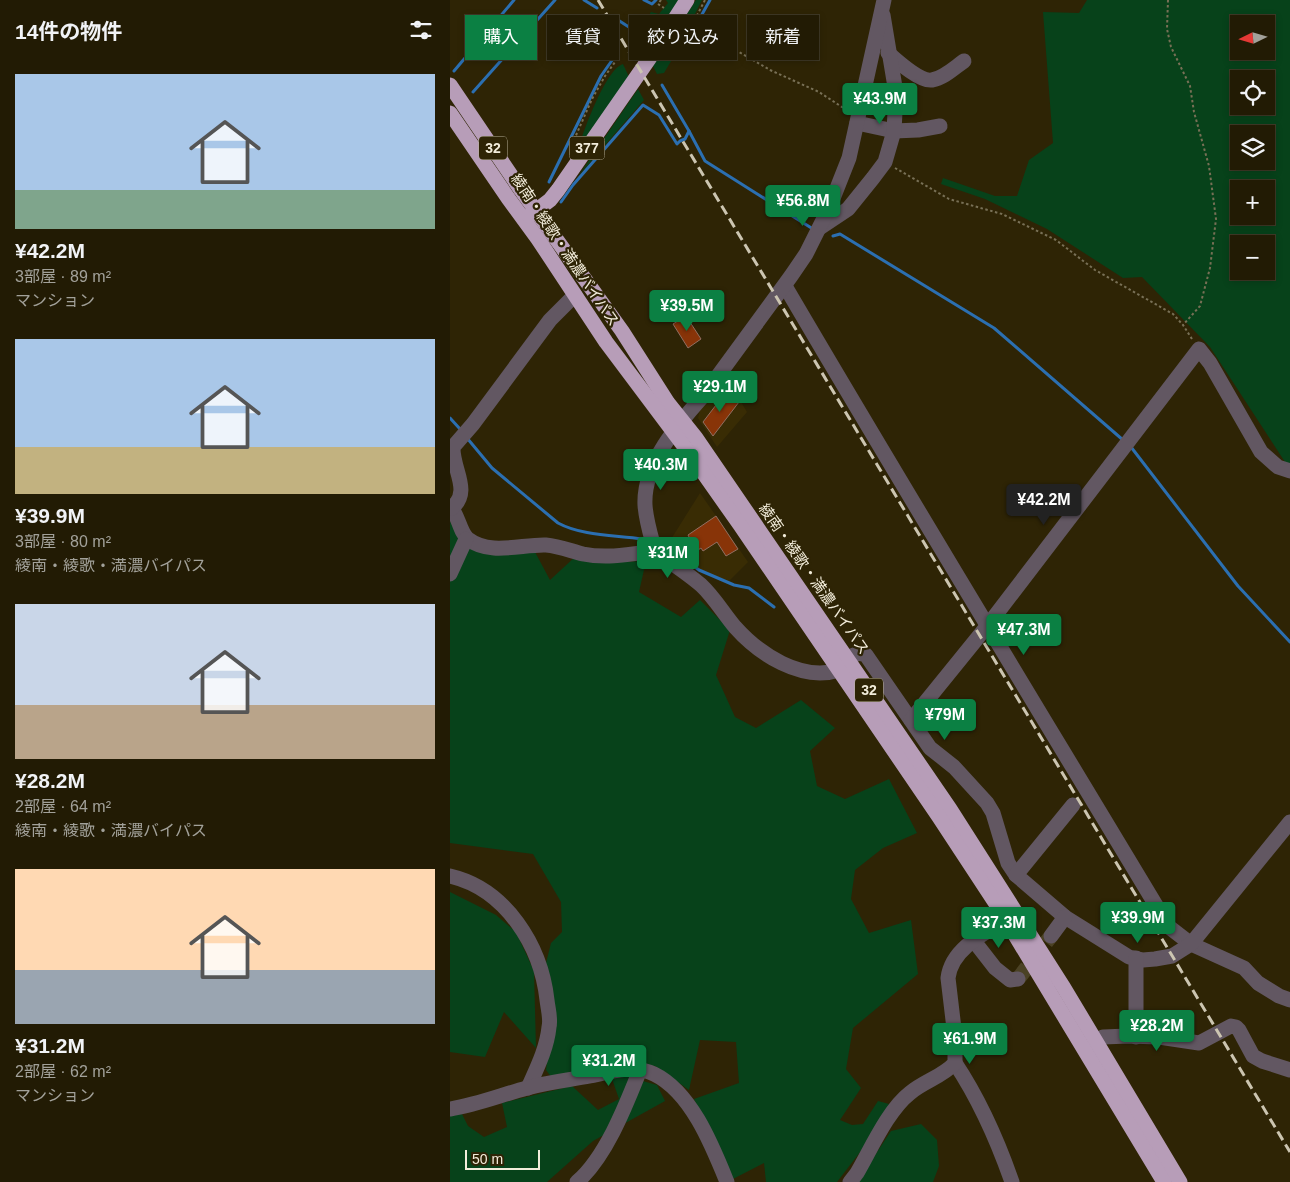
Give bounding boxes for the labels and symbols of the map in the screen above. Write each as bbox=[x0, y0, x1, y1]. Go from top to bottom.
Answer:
north arrow bbox=[1230, 15, 1275, 60]
pin: ¥43.9M bbox=[839, 82, 921, 125]
road number: 32 bbox=[479, 136, 507, 160]
road number: 377 bbox=[570, 136, 604, 160]
street label: 綾南・綾歌・満濃バイパス bbox=[508, 170, 623, 329]
pin: ¥56.8M bbox=[762, 184, 844, 227]
pin: ¥39.5M bbox=[646, 290, 728, 332]
pin: ¥29.1M bbox=[679, 370, 761, 413]
pin: ¥40.3M bbox=[620, 448, 702, 491]
pin: ¥42.2M bbox=[1003, 484, 1085, 526]
street label: 綾南・綾歌・満濃バイパス bbox=[756, 500, 873, 657]
pin: ¥31M bbox=[638, 536, 698, 579]
pin: ¥47.3M bbox=[983, 614, 1065, 656]
road number: 32 bbox=[855, 678, 883, 702]
pin: ¥79M bbox=[915, 698, 975, 741]
pin: ¥39.9M bbox=[1097, 902, 1179, 944]
pin: ¥37.3M bbox=[958, 906, 1040, 949]
pin: ¥28.2M bbox=[1116, 1010, 1198, 1052]
pin: ¥61.9M bbox=[929, 1022, 1011, 1065]
pin: ¥31.2M bbox=[568, 1044, 650, 1087]
scale bar bbox=[465, 1147, 540, 1170]

